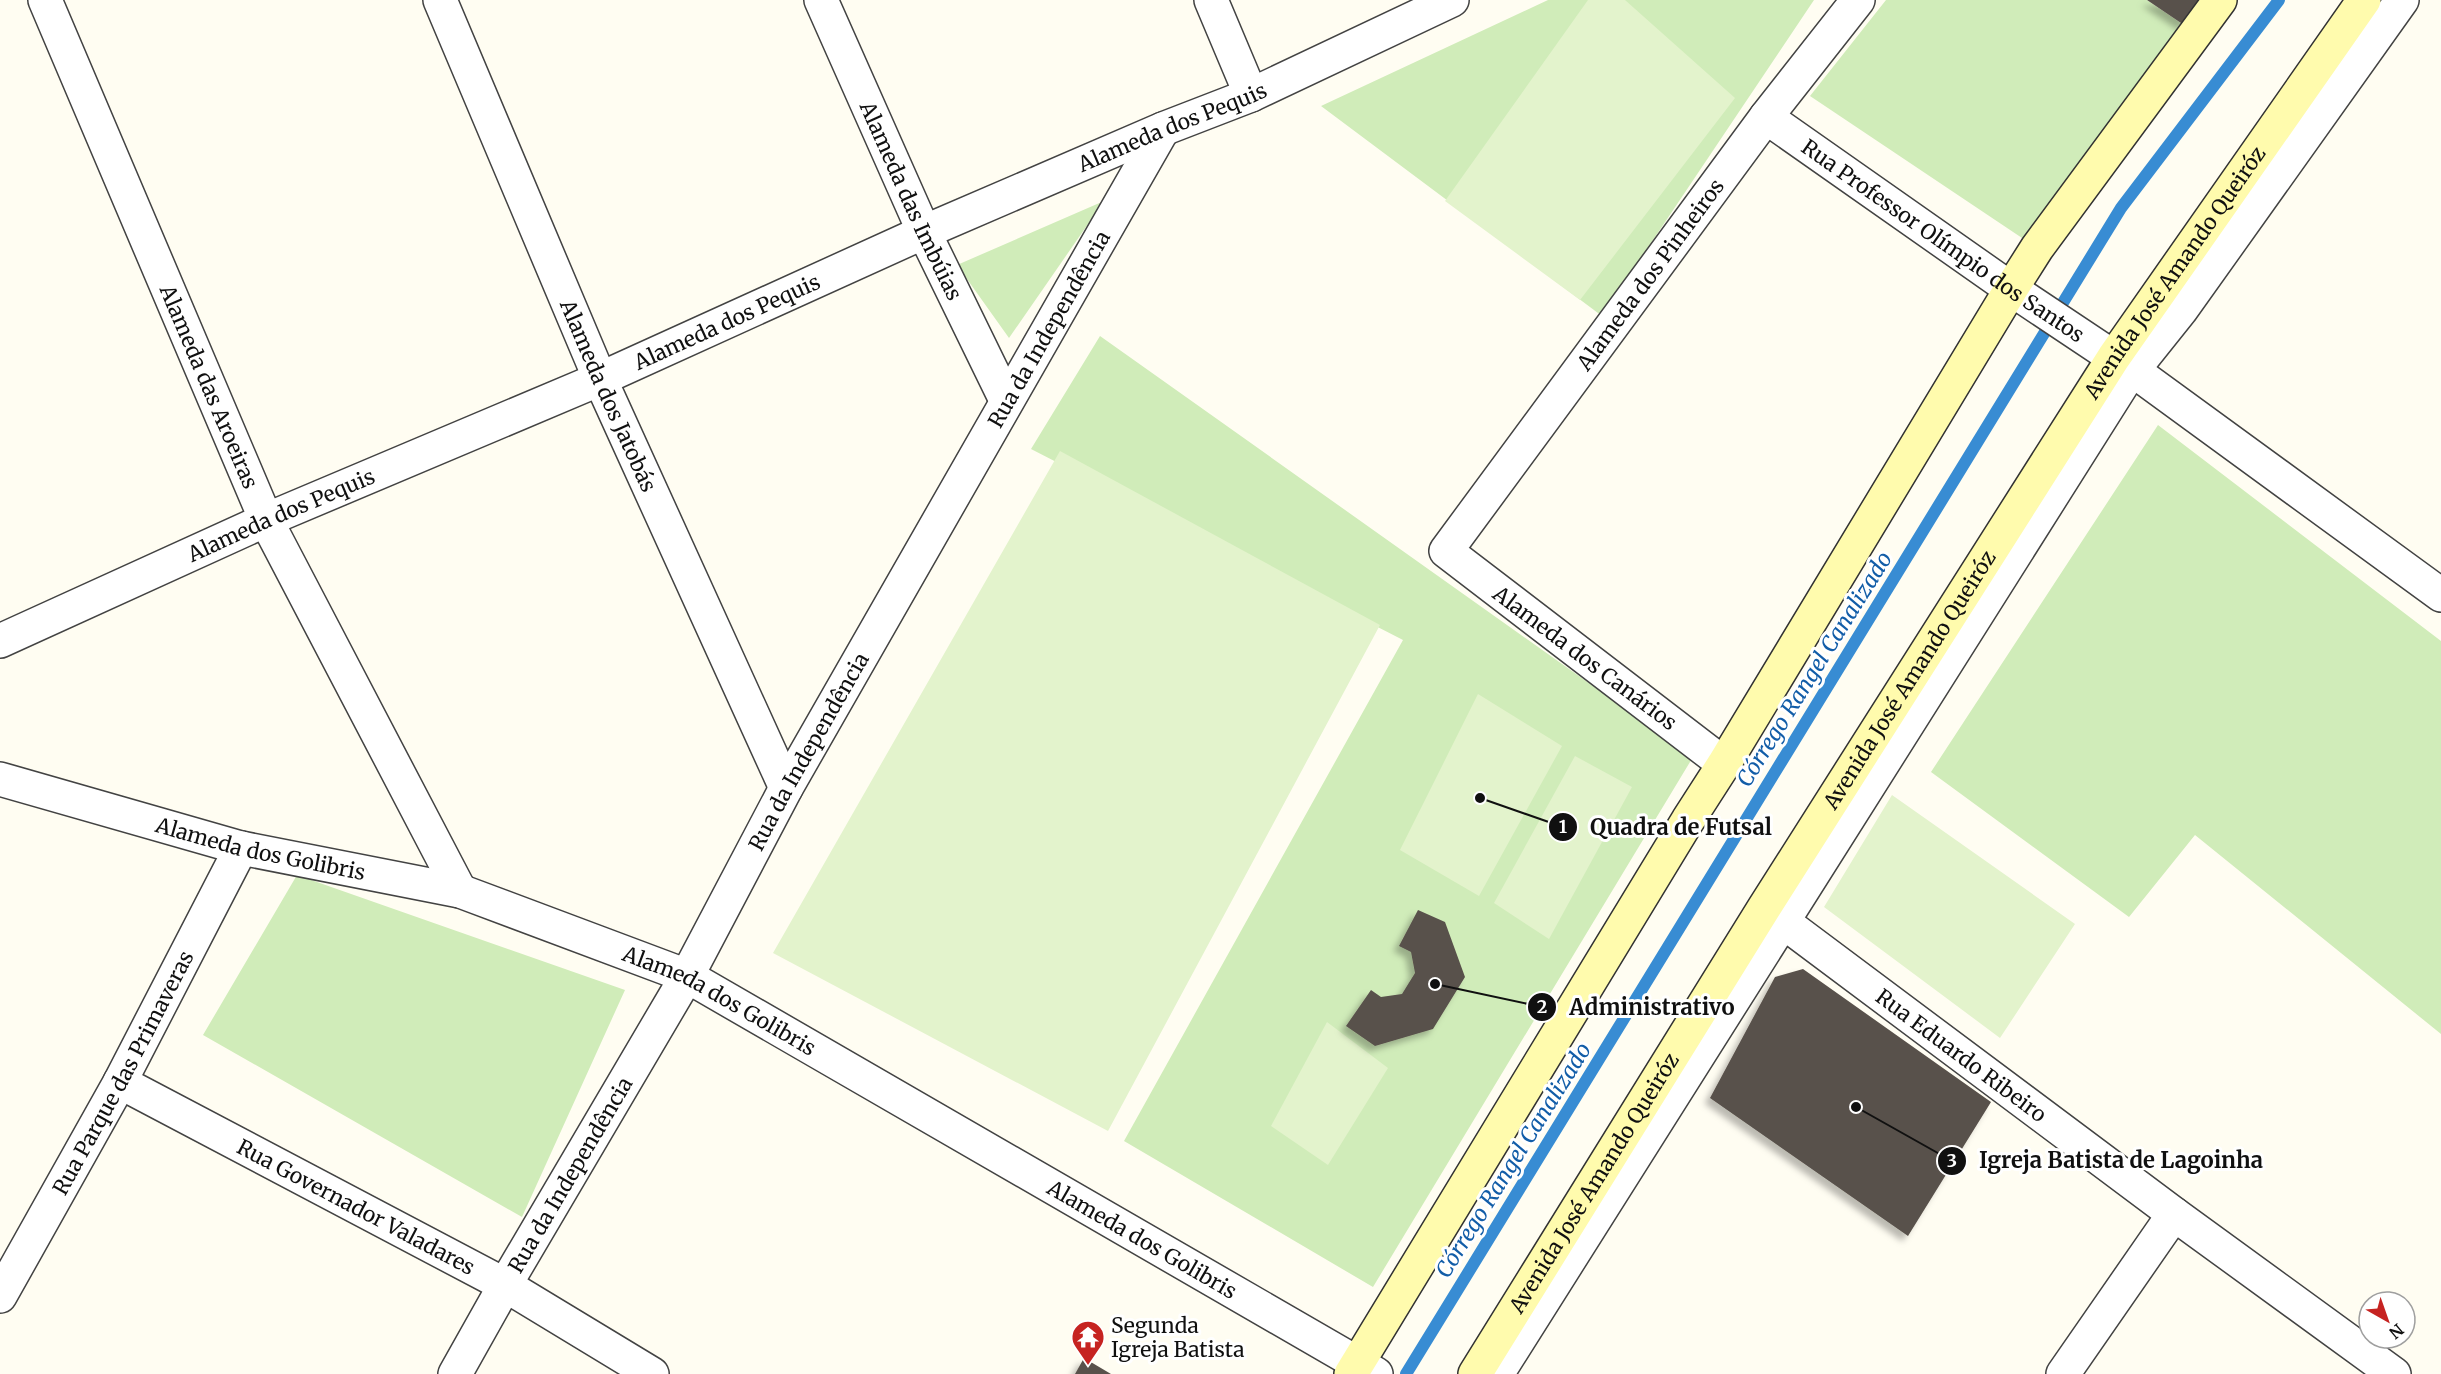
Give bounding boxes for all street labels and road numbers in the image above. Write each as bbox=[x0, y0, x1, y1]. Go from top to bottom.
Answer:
street label: Alameda dos Pequis bbox=[1073, 76, 1271, 178]
street label: Alameda das Imbúias bbox=[854, 96, 969, 305]
street label: Rua Professor Olímpio dos Santos bbox=[1797, 133, 2090, 348]
street label: Avenida José Amando Queiróz bbox=[2077, 141, 2271, 405]
street label: Alameda dos Pinheiros bbox=[1570, 173, 1730, 376]
street label: Rua da Independência bbox=[982, 226, 1116, 432]
street label: Alameda dos Pequis bbox=[629, 268, 824, 376]
street label: Alameda das Aroeiras bbox=[154, 280, 265, 493]
street label: Alameda dos Jatobás bbox=[554, 294, 663, 496]
street label: Alameda dos Pequis bbox=[182, 462, 379, 568]
street label: Avenida José Amando Queiróz bbox=[1816, 545, 2001, 815]
street label: Alameda dos Canários bbox=[1487, 579, 1682, 736]
street label: Rua da Independência bbox=[742, 647, 874, 855]
street label: Alameda dos Golibris bbox=[152, 811, 368, 886]
street label: Alameda dos Golibris bbox=[618, 939, 821, 1061]
street label: Rua Parque das Primaveras bbox=[46, 946, 199, 1199]
street label: Rua Eduardo Ribeiro bbox=[1871, 982, 2052, 1128]
street label: Avenida José Amando Queiróz bbox=[1502, 1048, 1684, 1319]
street label: Rua da Independência bbox=[502, 1072, 638, 1278]
street label: Rua Governador Valadares bbox=[233, 1133, 480, 1280]
street label: Alameda dos Golibris bbox=[1042, 1173, 1242, 1304]

